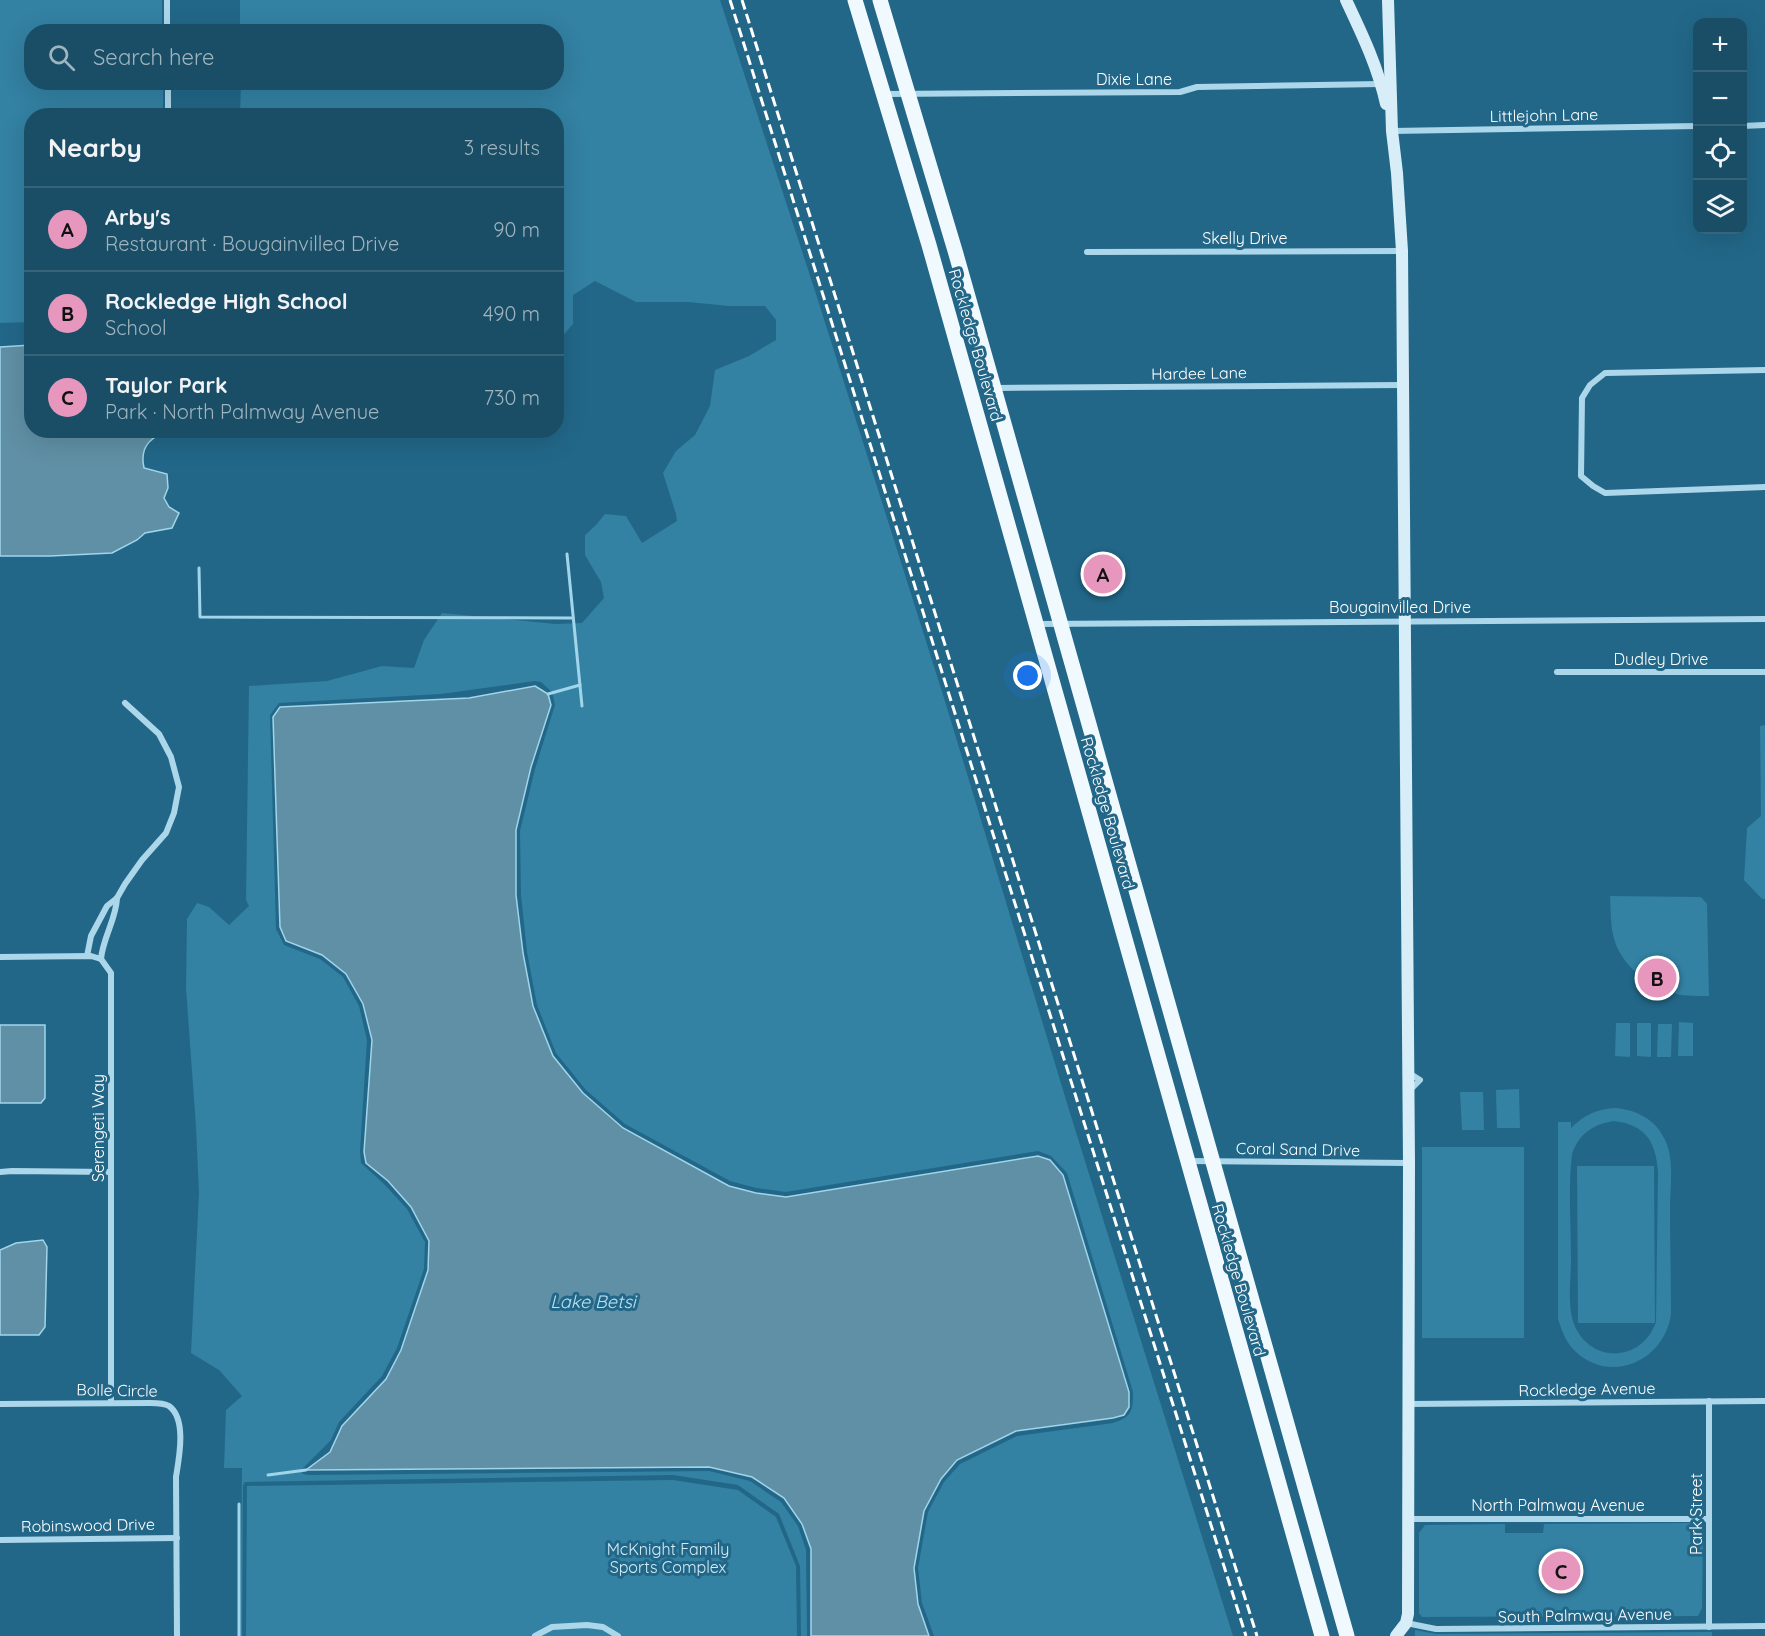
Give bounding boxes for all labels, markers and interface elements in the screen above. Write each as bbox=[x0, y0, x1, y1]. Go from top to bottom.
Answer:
map controls bbox=[1693, 18, 1747, 234]
button: + bbox=[1693, 18, 1747, 72]
search box bbox=[24, 24, 564, 90]
icon: search bbox=[45, 41, 78, 74]
text: Search here bbox=[93, 43, 214, 71]
street label: Dixie Lane bbox=[1096, 69, 1172, 89]
button: − bbox=[1693, 72, 1747, 126]
street label: Littlejohn Lane bbox=[1490, 104, 1598, 126]
button: locate bbox=[1693, 126, 1747, 180]
text: Nearby bbox=[48, 131, 142, 164]
text: 3 results bbox=[464, 135, 540, 160]
button: layers bbox=[1693, 180, 1747, 234]
text: Arby's bbox=[105, 203, 171, 231]
text: A bbox=[61, 217, 74, 242]
text: 90 m bbox=[493, 217, 540, 242]
street label: Skelly Drive bbox=[1202, 228, 1288, 248]
text: Restaurant · Bougainvillea Drive bbox=[105, 231, 399, 256]
street label: Rockledge Boulevard bbox=[945, 266, 1007, 424]
text: Rockledge High School bbox=[105, 287, 348, 315]
text: B bbox=[61, 301, 74, 326]
text: 490 m bbox=[483, 301, 540, 326]
text: School bbox=[105, 315, 167, 340]
street label: Hardee Lane bbox=[1151, 362, 1247, 384]
text: Taylor Park bbox=[105, 371, 228, 399]
text: C bbox=[61, 385, 74, 410]
text: 730 m bbox=[484, 385, 540, 410]
text: Park · North Palmway Avenue bbox=[105, 399, 379, 424]
pin: A bbox=[1084, 552, 1122, 596]
street label: Bougainvillea Drive bbox=[1329, 597, 1471, 617]
street label: Dudley Drive bbox=[1614, 649, 1708, 669]
your location bbox=[1013, 661, 1042, 690]
street label: Rockledge Boulevard bbox=[1077, 734, 1139, 892]
pin: B bbox=[1638, 956, 1676, 1000]
street label: Serengeti Way bbox=[88, 1074, 108, 1182]
street label: Coral Sand Drive bbox=[1236, 1138, 1360, 1160]
street label: Rockledge Boulevard bbox=[1208, 1201, 1270, 1359]
water label: Lake Betsi bbox=[550, 1290, 638, 1313]
street label: Rockledge Avenue bbox=[1518, 1378, 1656, 1400]
street label: Bolle Circle bbox=[76, 1379, 158, 1401]
street label: Park Street bbox=[1686, 1473, 1706, 1555]
street label: North Palmway Avenue bbox=[1471, 1495, 1645, 1515]
street label: Robinswood Drive bbox=[21, 1514, 155, 1536]
park label: McKnight Family Sports Complex bbox=[607, 1539, 729, 1577]
pin: C bbox=[1542, 1548, 1580, 1594]
street label: South Palmway Avenue bbox=[1498, 1603, 1672, 1627]

